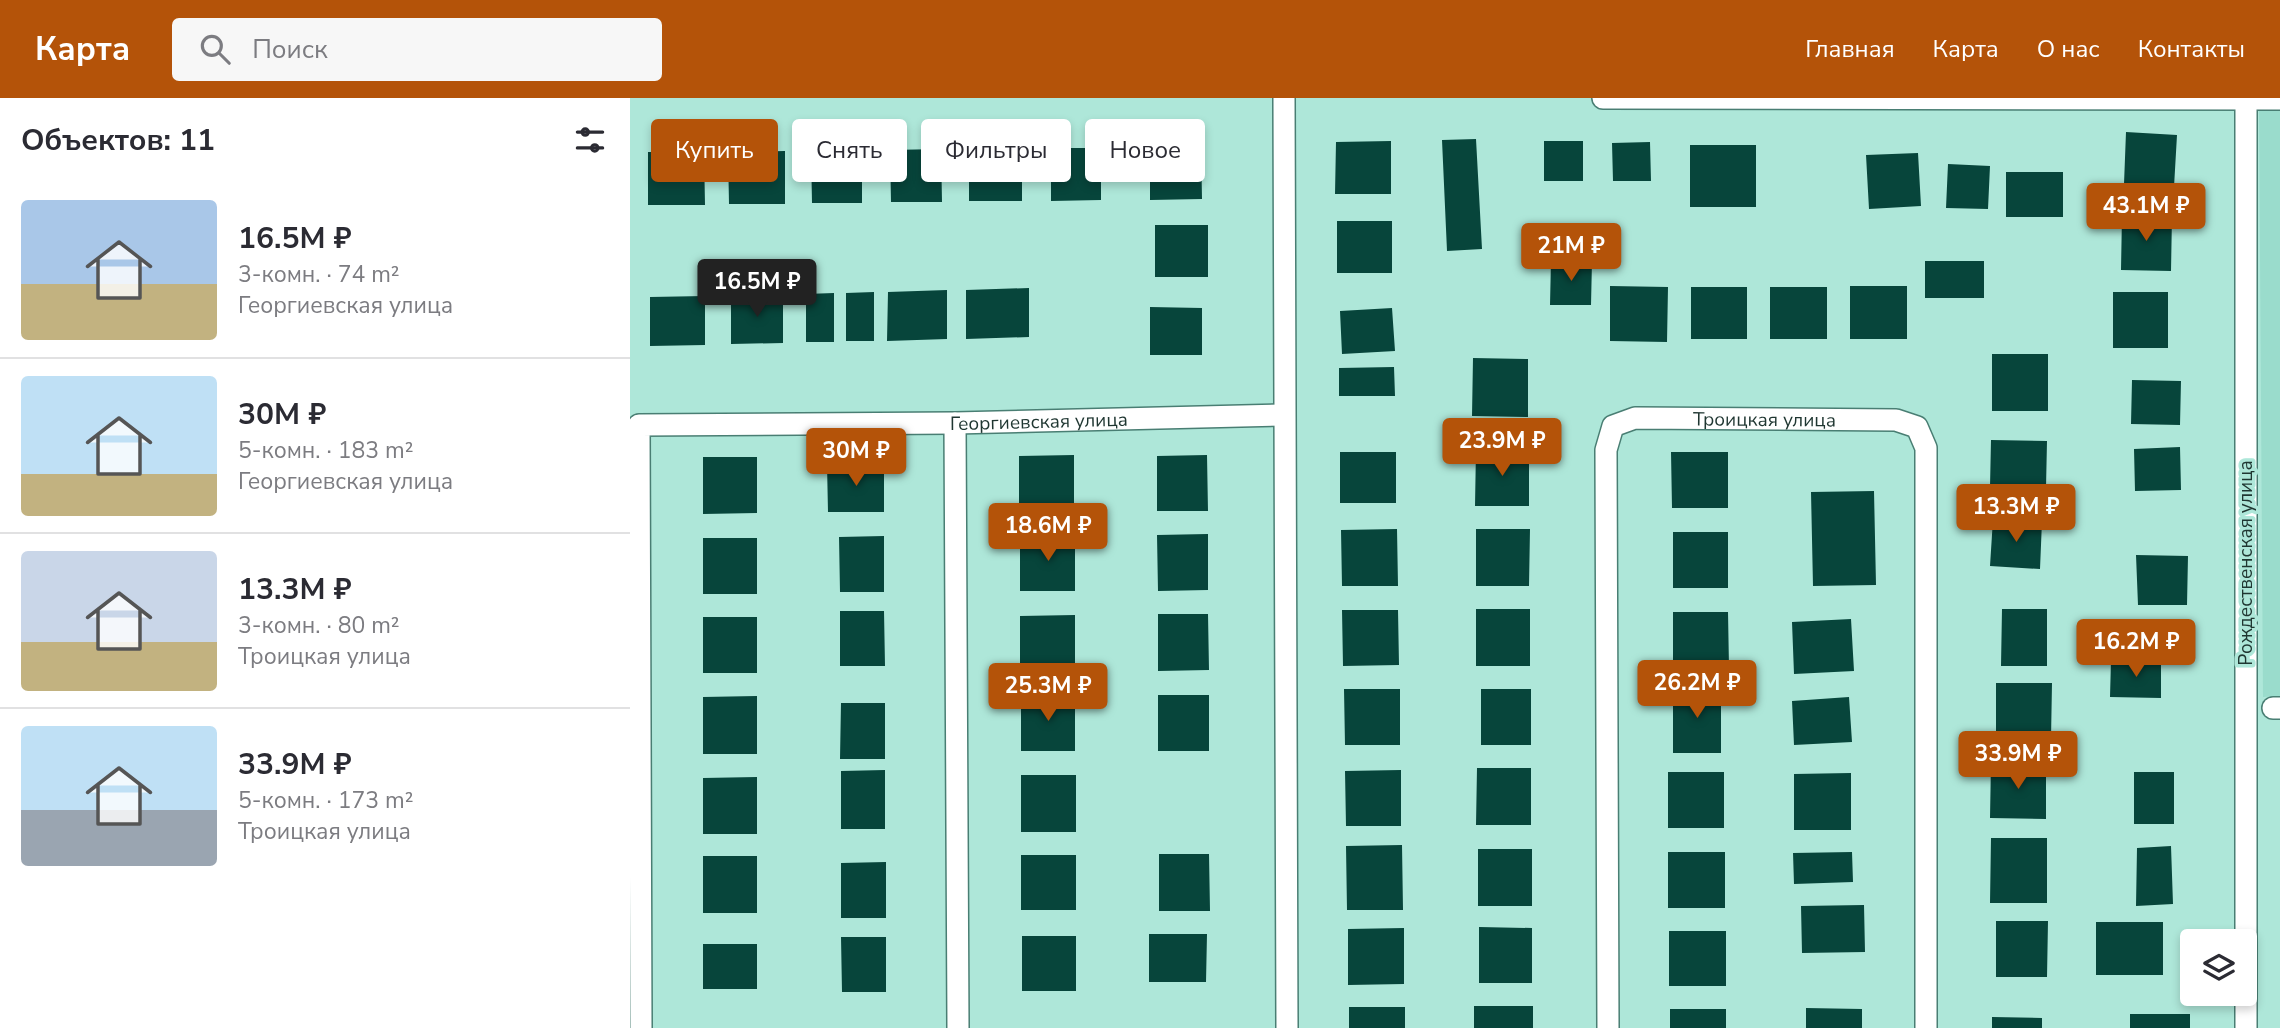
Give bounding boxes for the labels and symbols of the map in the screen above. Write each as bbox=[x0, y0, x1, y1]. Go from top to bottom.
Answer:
pin: 43.1M ₽ bbox=[2081, 184, 2211, 243]
pin: 21M ₽ bbox=[1522, 223, 1620, 283]
pin: 16.5M ₽ bbox=[692, 260, 822, 319]
street label: Троицкая улица bbox=[1693, 406, 1836, 434]
street label: Георгиевская улица bbox=[950, 407, 1128, 437]
pin: 23.9M ₽ bbox=[1437, 418, 1567, 478]
pin: 30M ₽ bbox=[807, 428, 905, 488]
street label: Рождественская улица bbox=[2233, 460, 2259, 666]
pin: 13.3M ₽ bbox=[1951, 484, 2081, 544]
pin: 18.6M ₽ bbox=[983, 504, 1113, 563]
pin: 16.2M ₽ bbox=[2071, 620, 2201, 679]
pin: 26.2M ₽ bbox=[1632, 660, 1762, 720]
pin: 25.3M ₽ bbox=[983, 664, 1113, 723]
pin: 33.9M ₽ bbox=[1953, 732, 2083, 791]

